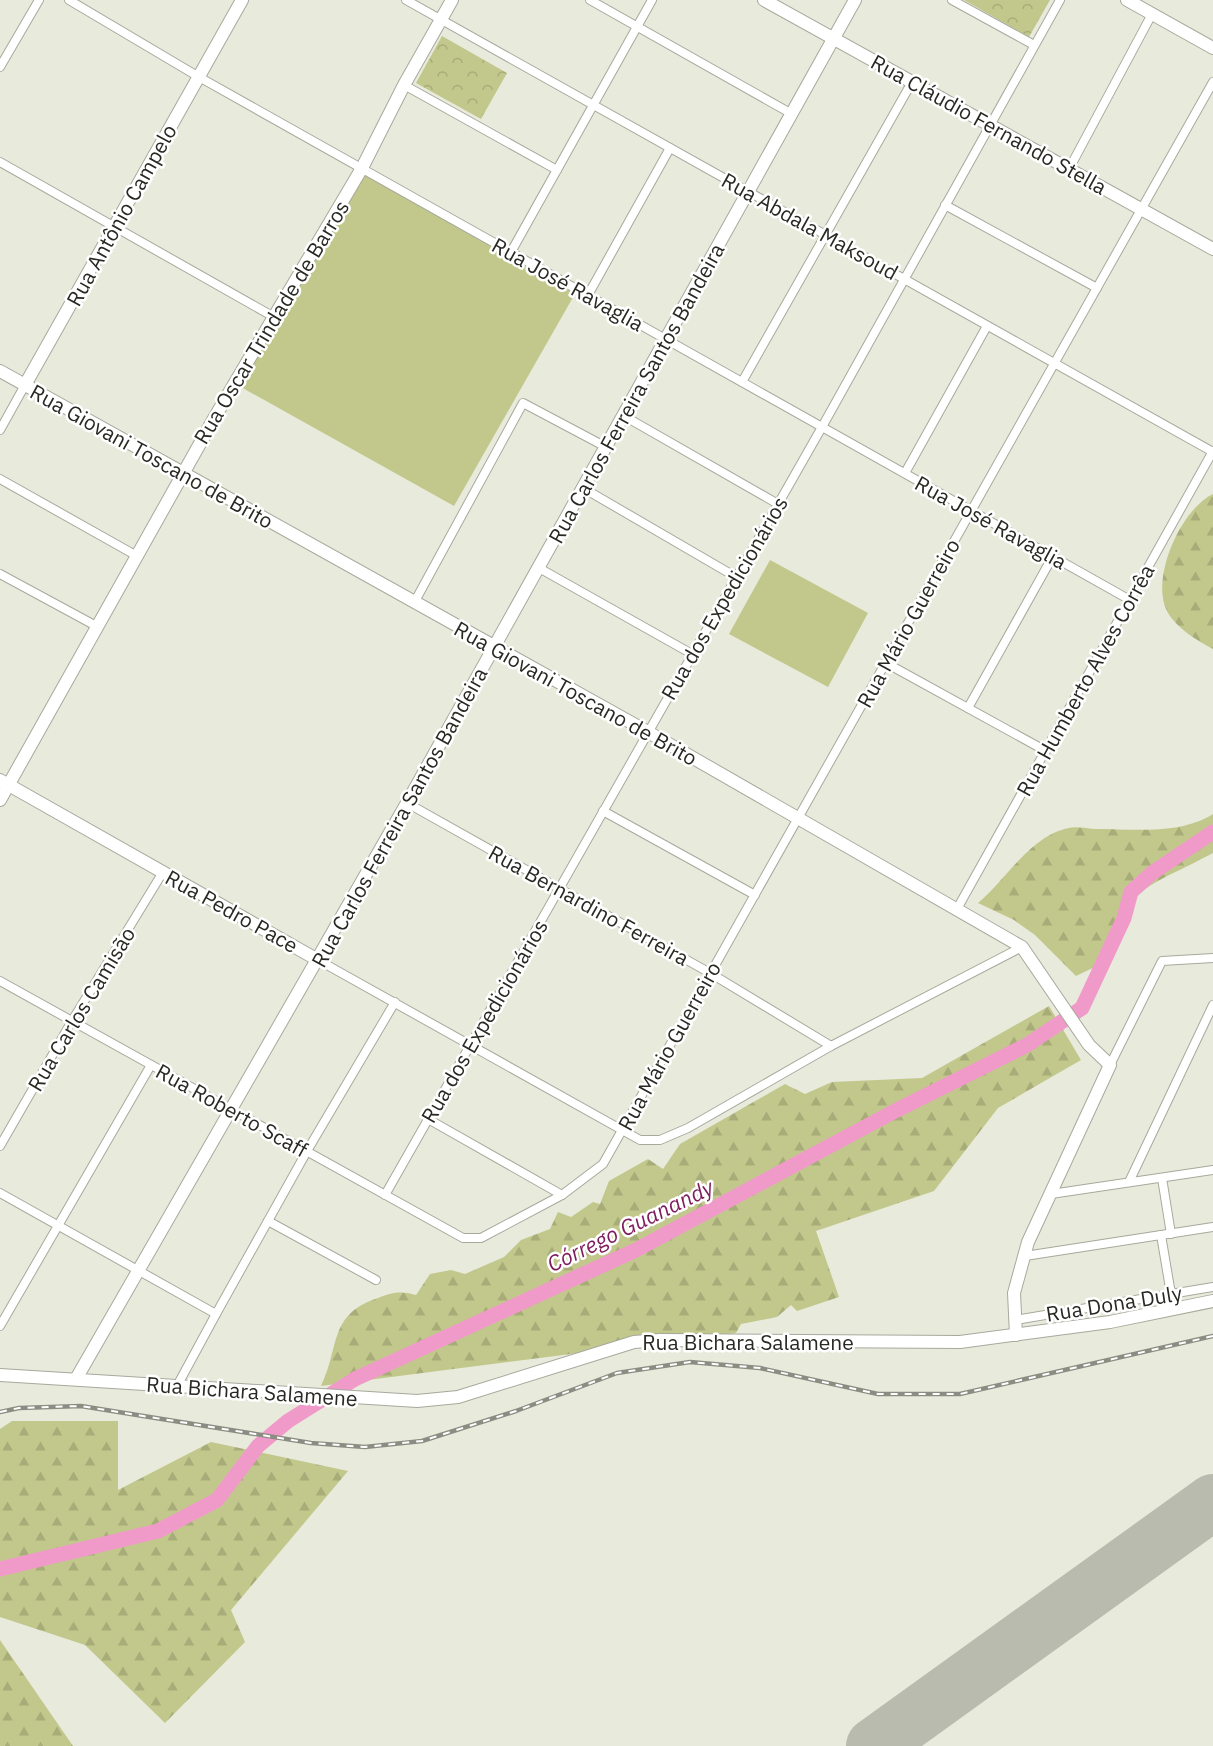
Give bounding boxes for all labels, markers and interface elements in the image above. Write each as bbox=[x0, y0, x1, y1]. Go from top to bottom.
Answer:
street label: Rua Cláudio Fernando Stella bbox=[866, 47, 1112, 201]
street label: Rua Antônio Campelo bbox=[59, 119, 183, 311]
street label: Rua Abdala Maksoud bbox=[717, 166, 903, 286]
street label: Rua Oscar Trindade de Barros bbox=[187, 195, 355, 449]
street label: Rua José Ravaglia bbox=[487, 231, 649, 337]
street label: Rua Carlos Ferreira Santos Bandeira bbox=[542, 238, 730, 548]
street label: Rua Giovani Toscano de Brito bbox=[25, 377, 279, 535]
street label: Rua José Ravaglia bbox=[910, 469, 1072, 575]
street label: Rua dos Expedicionários bbox=[654, 491, 794, 705]
street label: Rua Mário Guerreiro bbox=[850, 534, 966, 712]
street label: Rua Humberto Alves Corrêa bbox=[1010, 559, 1160, 801]
street label: Rua Giovani Toscano de Brito bbox=[449, 614, 703, 772]
street label: Rua Carlos Ferreira Santos Bandeira bbox=[305, 662, 493, 972]
street label: Rua Bernardino Ferreira bbox=[484, 838, 694, 972]
street label: Rua Pedro Pace bbox=[161, 863, 303, 959]
street label: Rua dos Expedicionários bbox=[414, 914, 554, 1128]
street label: Rua Carlos Camisão bbox=[21, 922, 141, 1096]
street label: Rua Mário Guerreiro bbox=[611, 957, 727, 1135]
street label: Rua Roberto Scaff bbox=[151, 1057, 313, 1163]
water label: Córrego Guanandy bbox=[542, 1172, 719, 1278]
street label: Rua Dona Duly bbox=[1044, 1278, 1185, 1328]
street label: Rua Bichara Salamene bbox=[642, 1328, 854, 1356]
street label: Rua Bichara Salamene bbox=[145, 1370, 359, 1412]

